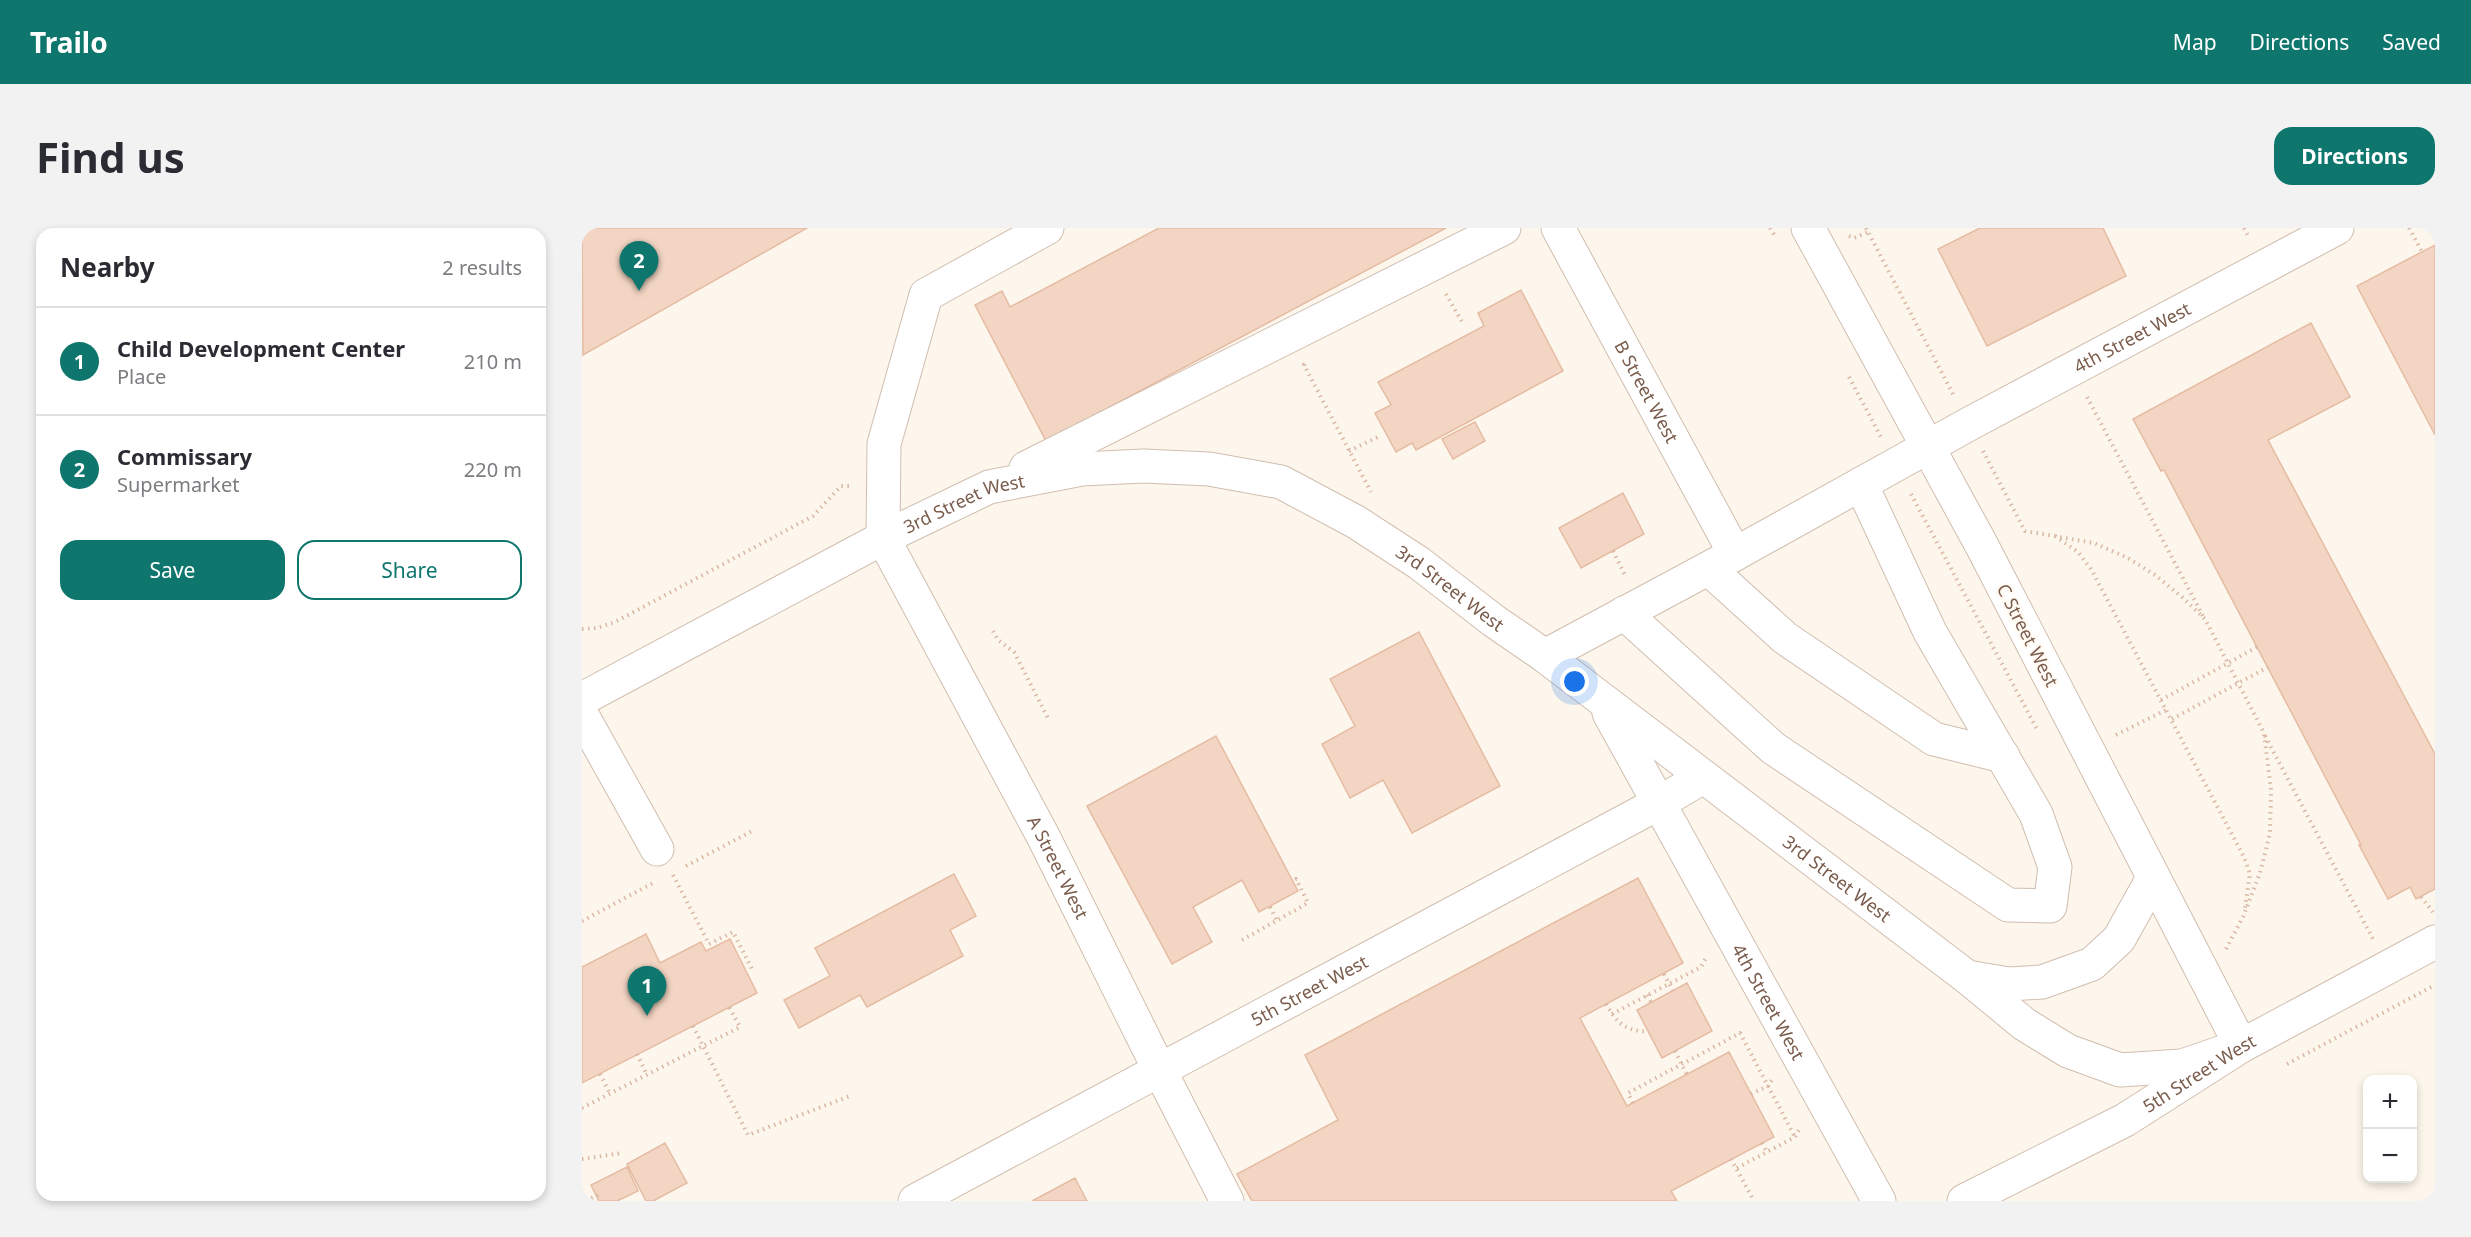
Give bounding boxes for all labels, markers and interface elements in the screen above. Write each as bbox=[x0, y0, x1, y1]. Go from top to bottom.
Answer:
text: Trailo bbox=[30, 23, 108, 61]
text: Map bbox=[2173, 28, 2217, 56]
text: Directions bbox=[2250, 28, 2349, 56]
text: Saved bbox=[2382, 28, 2441, 56]
button: Directions bbox=[2274, 127, 2435, 185]
text: Find us bbox=[36, 128, 185, 185]
pin: 2 bbox=[620, 242, 658, 291]
text: Nearby bbox=[60, 249, 155, 285]
text: 2 results bbox=[442, 254, 522, 281]
street label: 4th Street West bbox=[2069, 296, 2195, 378]
text: Child Development Center bbox=[117, 333, 405, 363]
street label: B Street West bbox=[1609, 336, 1685, 447]
text: 1 bbox=[74, 348, 85, 375]
text: 210 m bbox=[464, 348, 522, 375]
text: Place bbox=[117, 363, 166, 390]
text: Commissary bbox=[117, 441, 252, 471]
text: 2 bbox=[74, 456, 85, 483]
text: 220 m bbox=[464, 456, 522, 483]
street label: 3rd Street West bbox=[899, 468, 1027, 539]
text: Supermarket bbox=[117, 471, 240, 498]
street label: 3rd Street West bbox=[1391, 539, 1509, 637]
button: Save bbox=[60, 540, 285, 600]
button: Share bbox=[297, 540, 522, 600]
street label: C Street West bbox=[1992, 579, 2064, 691]
your location bbox=[1560, 667, 1589, 696]
street label: A Street West bbox=[1022, 811, 1095, 923]
street label: 3rd Street West bbox=[1778, 829, 1897, 927]
street label: 4th Street West bbox=[1727, 939, 1811, 1065]
street label: 5th Street West bbox=[1247, 949, 1372, 1031]
pin: 1 bbox=[628, 966, 666, 1016]
street label: 5th Street West bbox=[2138, 1028, 2260, 1118]
map controls bbox=[2363, 1075, 2417, 1183]
button: + bbox=[2363, 1075, 2417, 1129]
button: − bbox=[2363, 1129, 2417, 1183]

